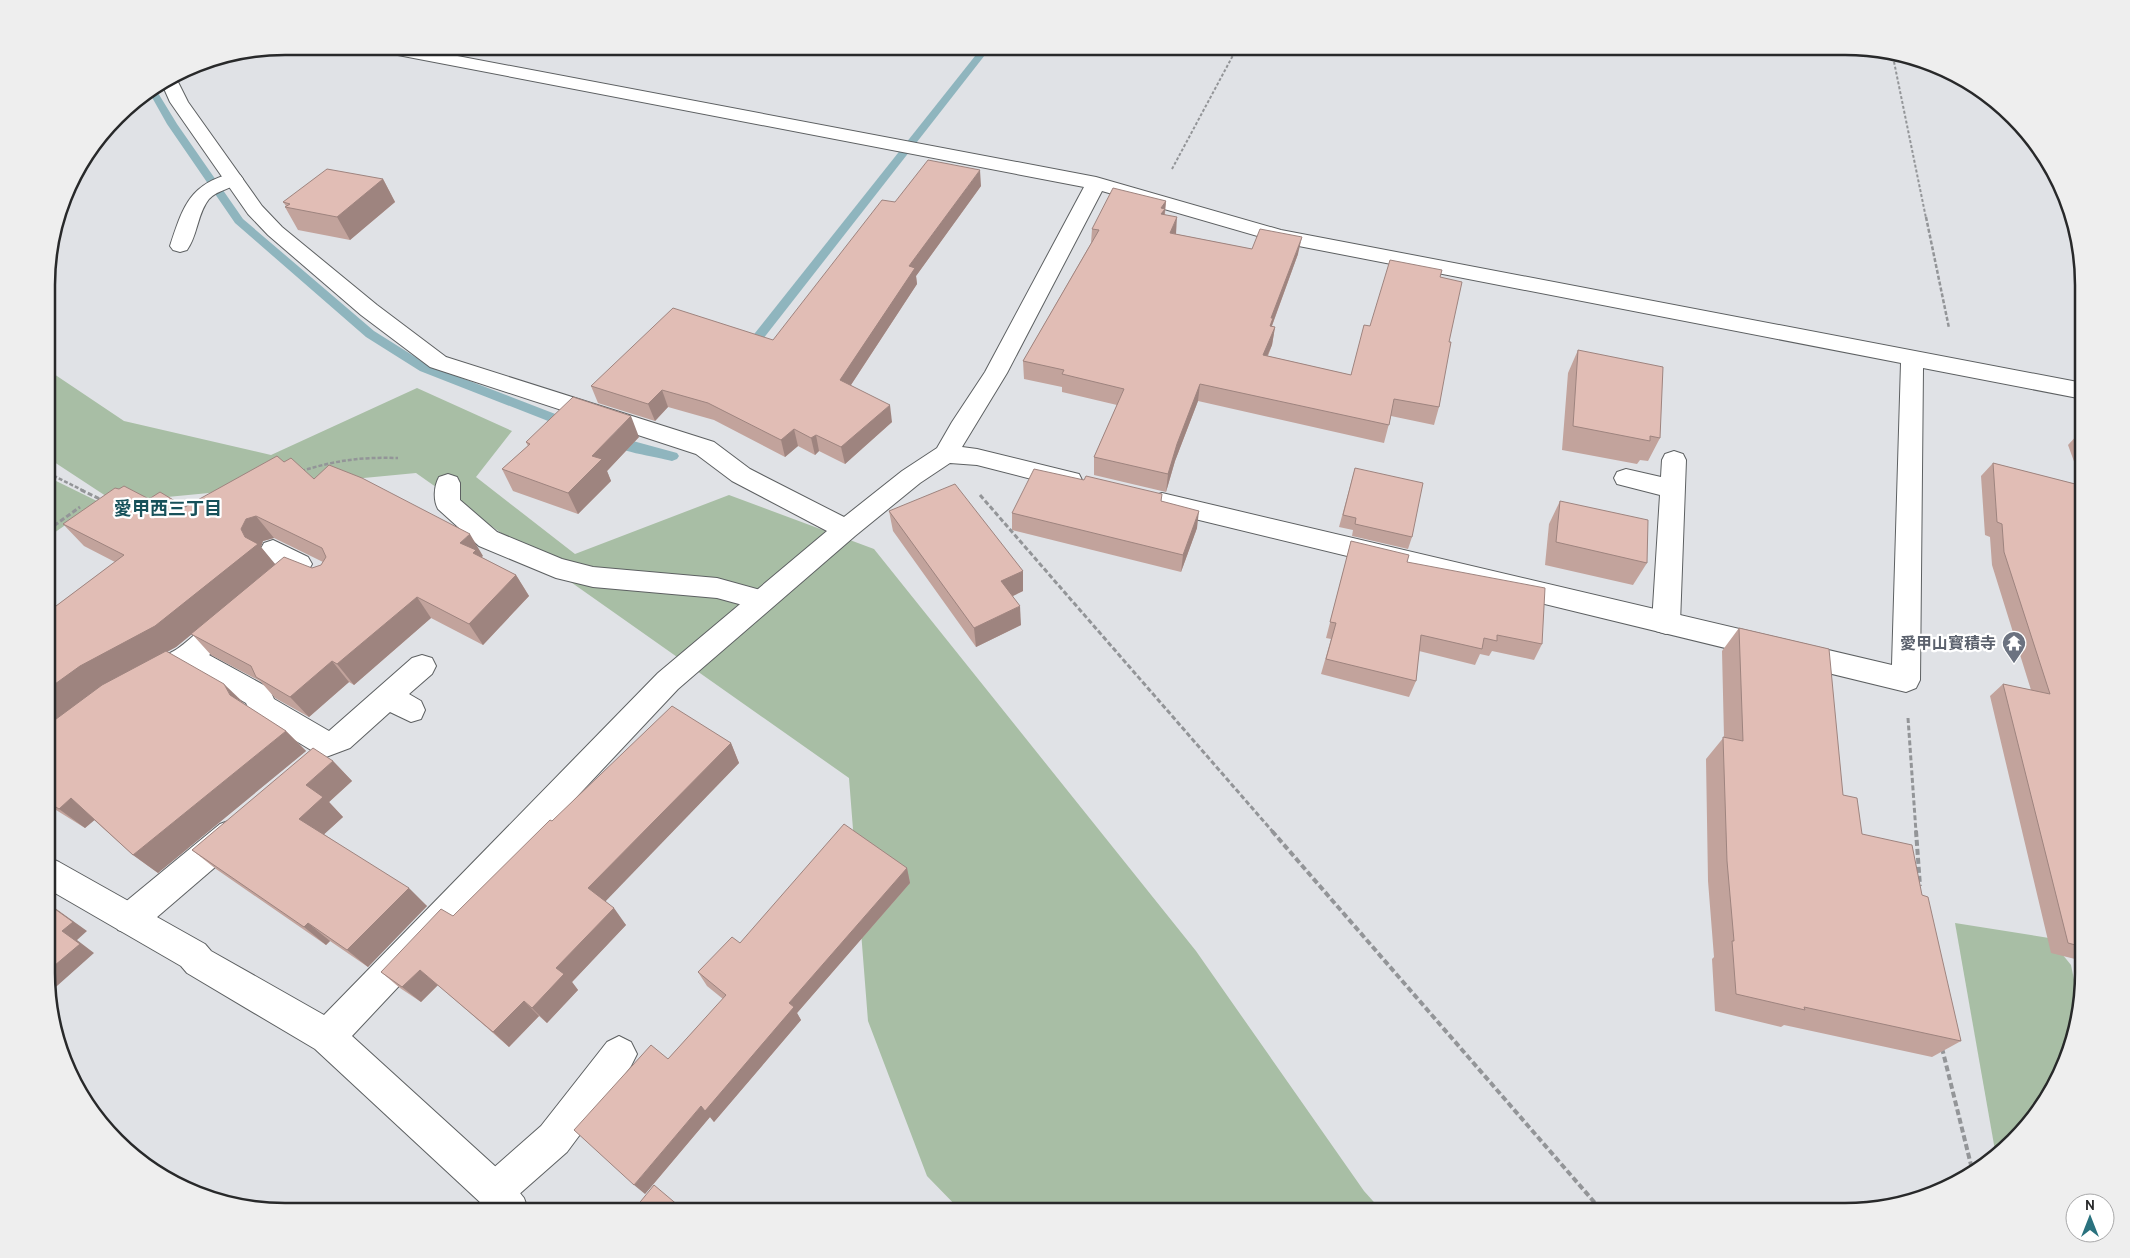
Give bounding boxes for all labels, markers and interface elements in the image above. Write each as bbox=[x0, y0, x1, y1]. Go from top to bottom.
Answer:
district label: 愛甲西三丁目 bbox=[114, 498, 222, 520]
temple icon: 愛甲山寳積寺 bbox=[2001, 630, 2027, 664]
place label: 愛甲山寳積寺 bbox=[1900, 634, 1996, 653]
north arrow bbox=[2065, 1193, 2115, 1243]
text: N bbox=[2085, 1196, 2095, 1214]

